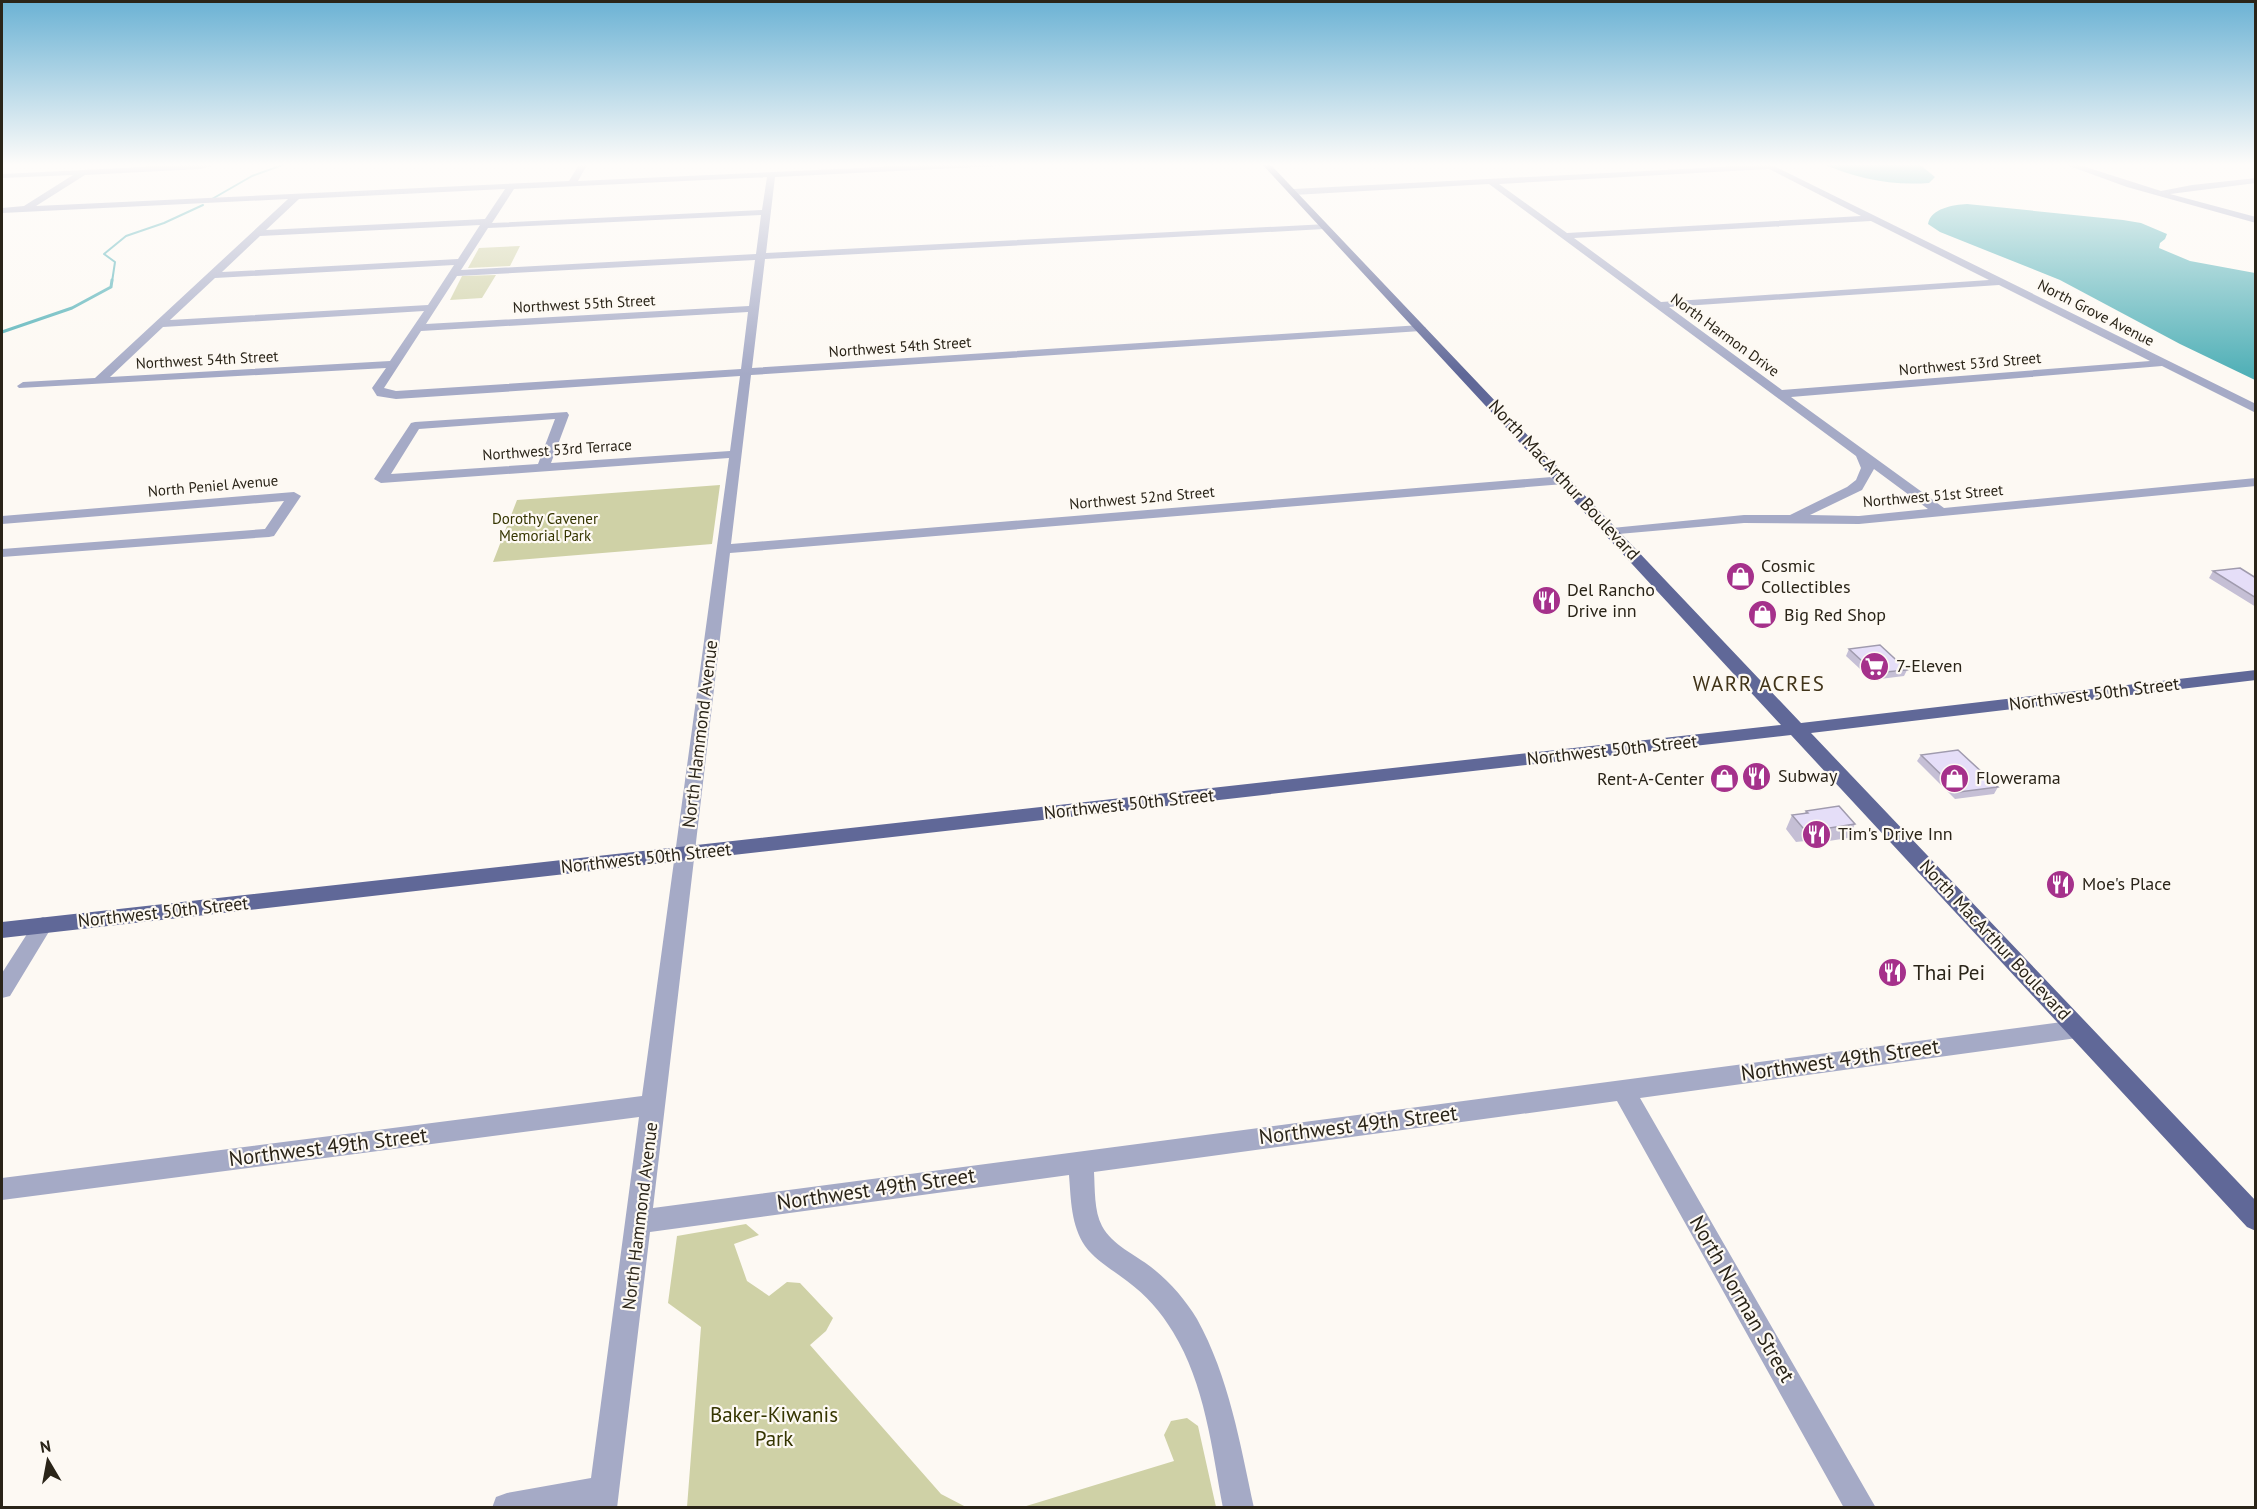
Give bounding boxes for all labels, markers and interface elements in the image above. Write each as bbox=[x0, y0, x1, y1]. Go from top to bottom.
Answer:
street label: North Grove Avenue bbox=[2035, 275, 2158, 350]
street label: North Harmon Drive bbox=[1667, 289, 1783, 380]
street label: Northwest 55th Street bbox=[512, 290, 656, 317]
street label: Northwest 54th Street bbox=[828, 332, 972, 361]
street label: Northwest 54th Street bbox=[135, 346, 279, 373]
street label: Northwest 53rd Street bbox=[1898, 348, 2042, 379]
street label: North MacArthur Boulevard bbox=[1484, 394, 1645, 565]
street label: Northwest 53rd Terrace bbox=[482, 435, 632, 464]
street label: North Peniel Avenue bbox=[147, 470, 279, 501]
street label: Northwest 51st Street bbox=[1862, 480, 2004, 511]
street label: Northwest 52nd Street bbox=[1068, 482, 1215, 513]
park label: Dorothy Cavener Memorial Park bbox=[492, 509, 598, 545]
place label: Cosmic Collectibles bbox=[1761, 554, 1851, 598]
shop icon: Cosmic Collectibles bbox=[1724, 560, 1756, 592]
place label: Del Rancho Drive inn bbox=[1567, 578, 1655, 622]
restaurant icon: Del Rancho Drive inn bbox=[1530, 584, 1562, 616]
shop icon: Big Red Shop bbox=[1747, 599, 1779, 631]
place label: Big Red Shop bbox=[1784, 603, 1886, 626]
street label: North Hammond Avenue bbox=[677, 639, 722, 829]
supermarket icon: 7-Eleven bbox=[1859, 650, 1891, 682]
place label: 7-Eleven bbox=[1896, 654, 1962, 677]
district label: WARR ACRES bbox=[1693, 670, 1825, 697]
street label: Northwest 50th Street bbox=[2007, 672, 2180, 715]
street label: Northwest 50th Street bbox=[1526, 729, 1698, 770]
restaurant icon: Subway bbox=[1741, 760, 1773, 792]
shop icon: Flowerama bbox=[1939, 762, 1971, 794]
shop icon: Rent-A-Center bbox=[1709, 763, 1741, 795]
place label: Subway bbox=[1778, 764, 1838, 787]
place label: Flowerama bbox=[1976, 766, 2061, 789]
place label: Rent-A-Center bbox=[1597, 767, 1704, 790]
street label: Northwest 50th Street bbox=[1043, 783, 1215, 824]
restaurant icon: Tim's Drive Inn bbox=[1801, 818, 1833, 850]
place label: Tim's Drive Inn bbox=[1838, 822, 1953, 845]
street label: Northwest 50th Street bbox=[560, 837, 732, 878]
street label: North MacArthur Boulevard bbox=[1915, 854, 2076, 1025]
restaurant icon: Moe's Place bbox=[2045, 868, 2077, 900]
place label: Moe's Place bbox=[2082, 872, 2171, 895]
street label: Northwest 50th Street bbox=[77, 891, 249, 932]
restaurant icon: Thai Pei bbox=[1876, 957, 1908, 989]
place label: Thai Pei bbox=[1913, 959, 1985, 986]
street label: Northwest 49th Street bbox=[1739, 1032, 1941, 1087]
street label: Northwest 49th Street bbox=[1257, 1099, 1459, 1150]
street label: Northwest 49th Street bbox=[227, 1121, 429, 1172]
street label: North Hammond Avenue bbox=[617, 1121, 662, 1311]
street label: Northwest 49th Street bbox=[775, 1161, 977, 1216]
street label: North Norman Street bbox=[1684, 1211, 1801, 1387]
park label: Baker-Kiwanis Park bbox=[710, 1401, 838, 1452]
north arrow bbox=[18, 1431, 78, 1491]
text: N bbox=[38, 1435, 52, 1457]

